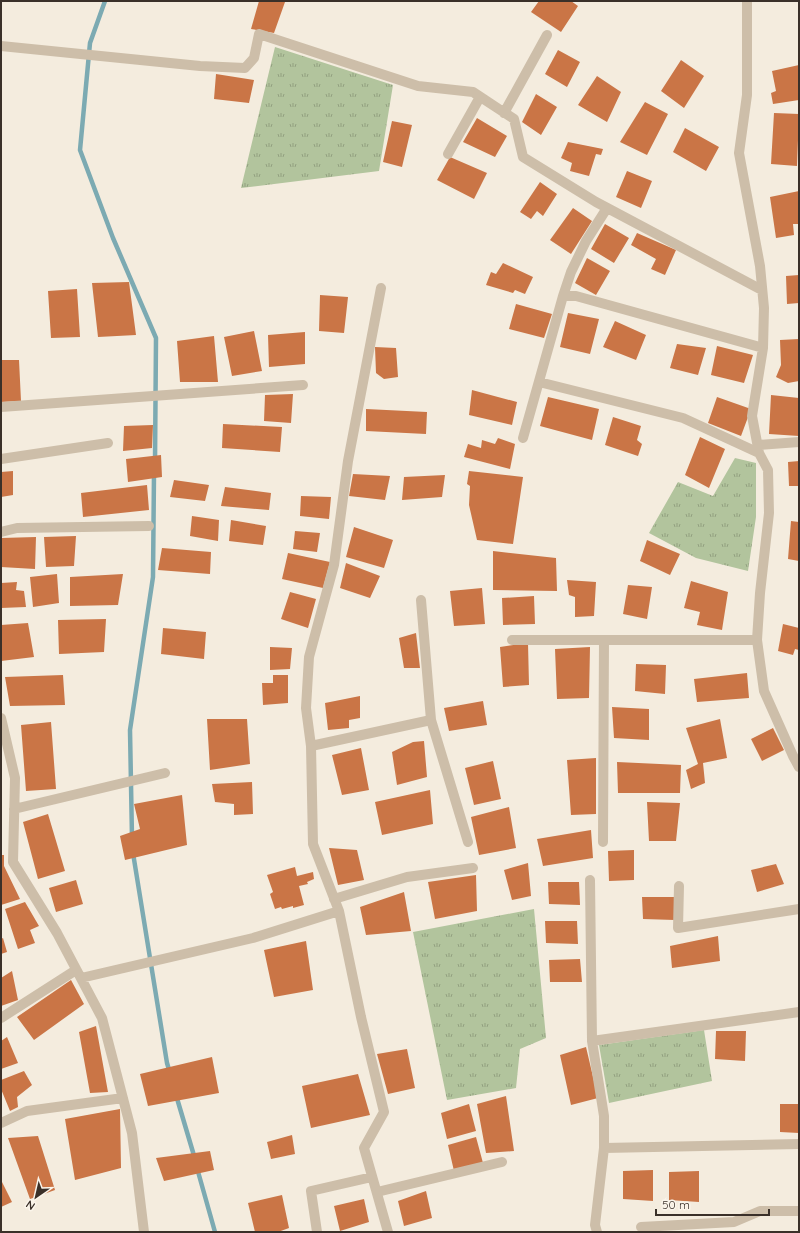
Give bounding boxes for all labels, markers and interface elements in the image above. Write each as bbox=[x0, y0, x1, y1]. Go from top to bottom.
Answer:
north arrow bbox=[16, 1177, 56, 1217]
scale bar bbox=[656, 1191, 769, 1217]
text: N bbox=[23, 1197, 38, 1213]
text: 50 m bbox=[662, 1197, 690, 1212]

